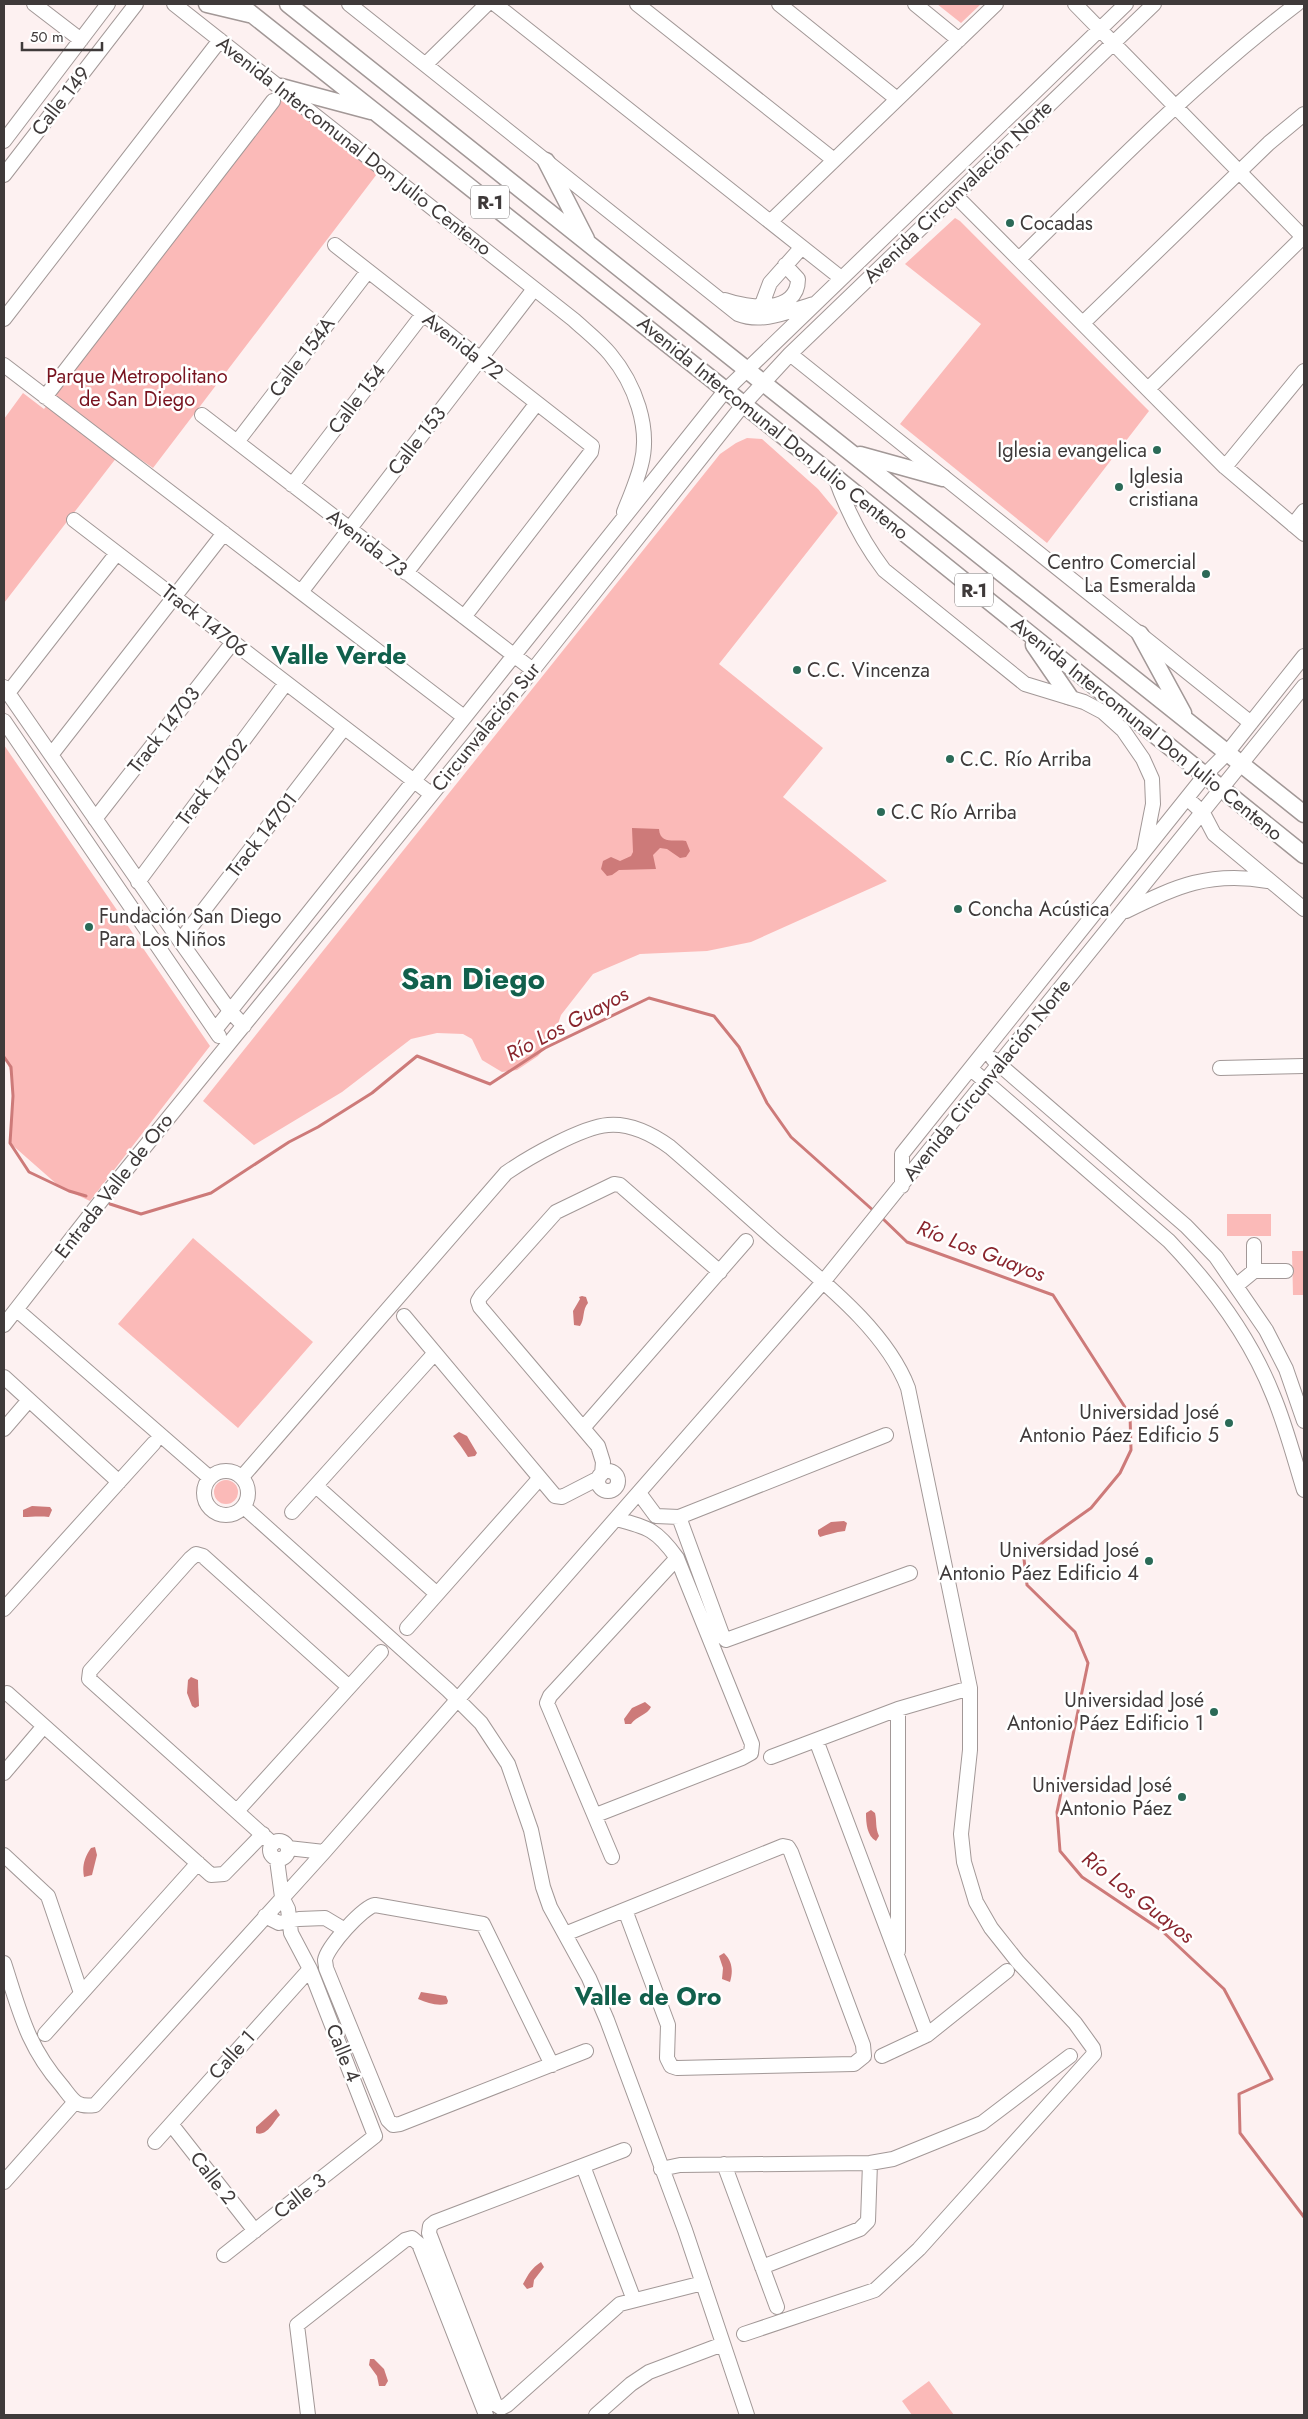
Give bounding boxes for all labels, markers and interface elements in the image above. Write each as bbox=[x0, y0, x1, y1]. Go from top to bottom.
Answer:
scale bar bbox=[22, 20, 102, 52]
text: 50 m bbox=[30, 26, 64, 48]
street label: Avenida Intercomunal Don Julio Centeno bbox=[210, 29, 498, 263]
street label: Calle 149 bbox=[25, 60, 97, 142]
street label: Avenida Circunvalación Norte bbox=[857, 94, 1059, 290]
road number: R-1 bbox=[471, 186, 509, 218]
place label: Cocadas bbox=[1020, 209, 1093, 238]
marker: Cocadas bbox=[1004, 217, 1016, 229]
street label: Avenida 72 bbox=[416, 305, 510, 387]
street label: Avenida Intercomunal Don Julio Centeno bbox=[631, 309, 915, 547]
street label: Calle 154A bbox=[262, 310, 342, 403]
street label: Calle 154 bbox=[321, 358, 393, 440]
park label: Parque Metropolitano de San Diego bbox=[46, 362, 228, 414]
street label: Calle 153 bbox=[381, 400, 453, 481]
place label: Iglesia evangelica bbox=[997, 436, 1147, 465]
marker: Iglesia evangelica bbox=[1151, 444, 1163, 456]
place label: Iglesia cristiana bbox=[1129, 462, 1198, 514]
marker: Iglesia cristiana bbox=[1113, 481, 1125, 493]
street label: Avenida 73 bbox=[321, 502, 413, 584]
place label: Centro Comercial La Esmeralda bbox=[1047, 548, 1196, 600]
marker: Centro Comercial La Esmeralda bbox=[1200, 568, 1212, 580]
road number: R-1 bbox=[955, 574, 993, 606]
street label: Track 14706 bbox=[155, 578, 255, 664]
street label: Avenida Intercomunal Don Julio Centeno bbox=[1005, 610, 1289, 848]
district label: Valle Verde bbox=[270, 637, 407, 673]
street label: Circunvalación Sur bbox=[425, 656, 547, 798]
place label: C.C. Vincenza bbox=[807, 656, 930, 685]
marker: C.C. Vincenza bbox=[791, 664, 803, 676]
street label: Track 14703 bbox=[121, 681, 207, 779]
street label: Track 14702 bbox=[169, 732, 255, 832]
place label: C.C. Río Arriba bbox=[960, 745, 1091, 774]
marker: C.C. Río Arriba bbox=[944, 753, 956, 765]
street label: Track 14701 bbox=[220, 786, 304, 884]
place label: C.C Río Arriba bbox=[891, 798, 1017, 827]
marker: C.C Río Arriba bbox=[875, 806, 887, 818]
place label: Concha Acústica bbox=[968, 895, 1109, 924]
place label: Fundación San Diego Para Los Niños bbox=[99, 902, 281, 954]
marker: Concha Acústica bbox=[952, 903, 964, 915]
marker: Fundación San Diego Para Los Niños bbox=[83, 921, 95, 933]
district label: San Diego bbox=[401, 957, 545, 1000]
street label: Avenida Circunvalación Norte bbox=[896, 973, 1078, 1187]
water label: Río Los Guayos bbox=[500, 979, 634, 1069]
street label: Entrada Valle de Oro bbox=[48, 1107, 180, 1265]
water label: Río Los Guayos bbox=[913, 1213, 1050, 1289]
place label: Universidad José Antonio Páez Edificio 5 bbox=[1020, 1398, 1219, 1450]
marker: Universidad José Antonio Páez Edificio 5 bbox=[1223, 1417, 1235, 1429]
place label: Universidad José Antonio Páez Edificio 4 bbox=[939, 1536, 1139, 1588]
marker: Universidad José Antonio Páez Edificio 4 bbox=[1143, 1555, 1155, 1567]
place label: Universidad José Antonio Páez Edificio 1 bbox=[1007, 1686, 1204, 1738]
marker: Universidad José Antonio Páez Edificio 1 bbox=[1208, 1706, 1220, 1718]
place label: Universidad José Antonio Páez bbox=[1032, 1771, 1172, 1823]
marker: Universidad José Antonio Páez bbox=[1176, 1791, 1188, 1803]
water label: Río Los Guayos bbox=[1076, 1844, 1201, 1951]
district label: Valle de Oro bbox=[573, 1978, 722, 2014]
street label: Calle 4 bbox=[318, 2020, 368, 2087]
street label: Calle 1 bbox=[202, 2024, 262, 2086]
street label: Calle 2 bbox=[183, 2145, 243, 2211]
street label: Calle 3 bbox=[268, 2166, 333, 2226]

